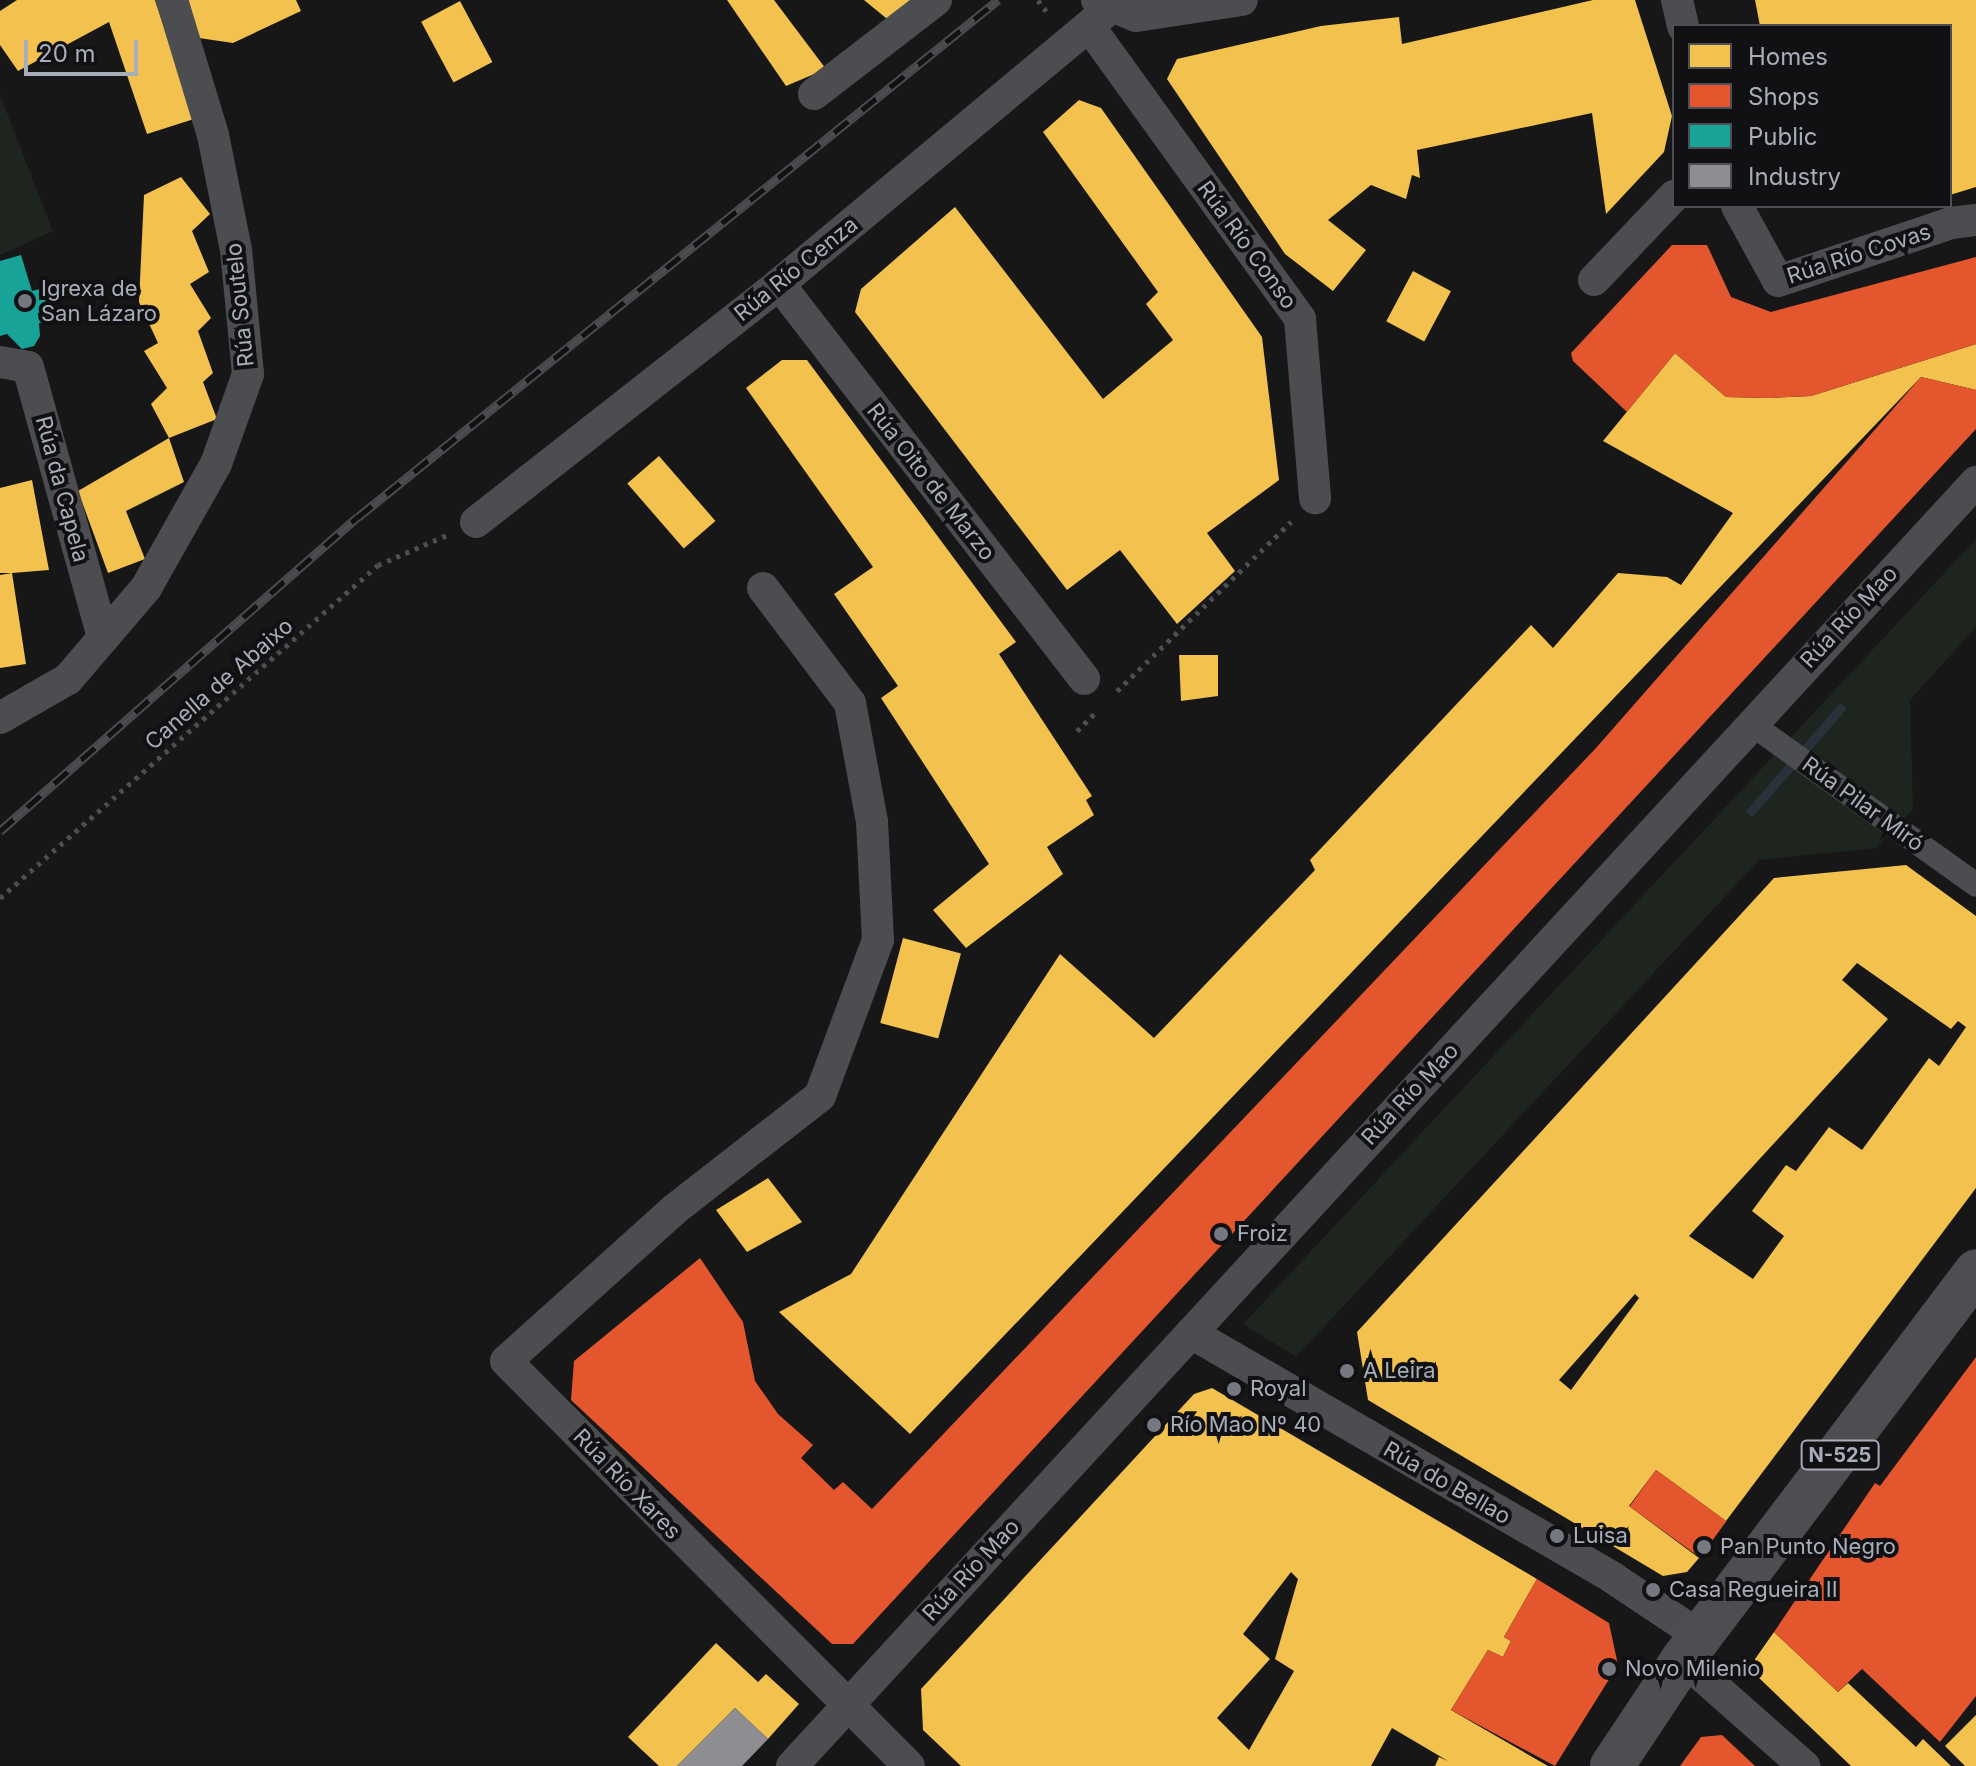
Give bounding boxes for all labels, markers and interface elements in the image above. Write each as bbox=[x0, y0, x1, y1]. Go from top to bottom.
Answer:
scale bar bbox=[28, 24, 142, 74]
legend bbox=[1672, 24, 1952, 208]
text: 20 m bbox=[38, 39, 96, 68]
text: Homes bbox=[1748, 42, 1828, 71]
text: Shops bbox=[1748, 82, 1819, 111]
text: Public bbox=[1748, 122, 1818, 151]
text: Industry bbox=[1748, 162, 1841, 191]
street label: Rúa Río Conso bbox=[1192, 176, 1302, 314]
street label: Rúa Río Cenza bbox=[729, 211, 863, 327]
street label: Rúa Río Covas bbox=[1784, 218, 1934, 290]
street label: Rúa Soutelo bbox=[220, 242, 260, 368]
place label: Igrexa de San Lázaro bbox=[41, 275, 157, 326]
marker: Igrexa de San Lázaro bbox=[16, 292, 34, 310]
street label: Rúa Oito de Marzo bbox=[861, 398, 1001, 566]
street label: Rúa da Capela bbox=[30, 413, 94, 565]
street label: Rúa Río Mao bbox=[1795, 560, 1903, 674]
street label: Canella de Abaixo bbox=[140, 613, 298, 755]
street label: Rúa Pilar Miró bbox=[1797, 751, 1929, 857]
street label: Rúa Río Mao bbox=[1356, 1037, 1464, 1151]
place label: Froiz bbox=[1237, 1221, 1288, 1247]
marker: Froiz bbox=[1212, 1225, 1230, 1243]
place label: A Leira bbox=[1363, 1358, 1436, 1384]
marker: A Leira bbox=[1338, 1362, 1356, 1380]
place label: Royal bbox=[1250, 1376, 1307, 1402]
marker: Royal bbox=[1225, 1380, 1243, 1398]
place label: Río Mao Nº 40 bbox=[1170, 1412, 1321, 1438]
marker: Río Mao Nº 40 bbox=[1145, 1416, 1163, 1434]
street label: Rúa Río Xares bbox=[568, 1423, 686, 1545]
street label: Rúa do Bellao bbox=[1379, 1436, 1515, 1530]
road number: N-525 bbox=[1800, 1439, 1880, 1471]
street label: Rúa Río Mao bbox=[917, 1513, 1025, 1627]
place label: Luisa bbox=[1573, 1523, 1628, 1549]
marker: Luisa bbox=[1548, 1527, 1566, 1545]
place label: Pan Punto Negro bbox=[1720, 1534, 1896, 1560]
marker: Pan Punto Negro bbox=[1695, 1538, 1713, 1556]
place label: Casa Regueira II bbox=[1669, 1577, 1838, 1603]
marker: Casa Regueira II bbox=[1644, 1581, 1662, 1599]
place label: Novo Milenio bbox=[1625, 1656, 1761, 1682]
marker: Novo Milenio bbox=[1600, 1660, 1618, 1678]

